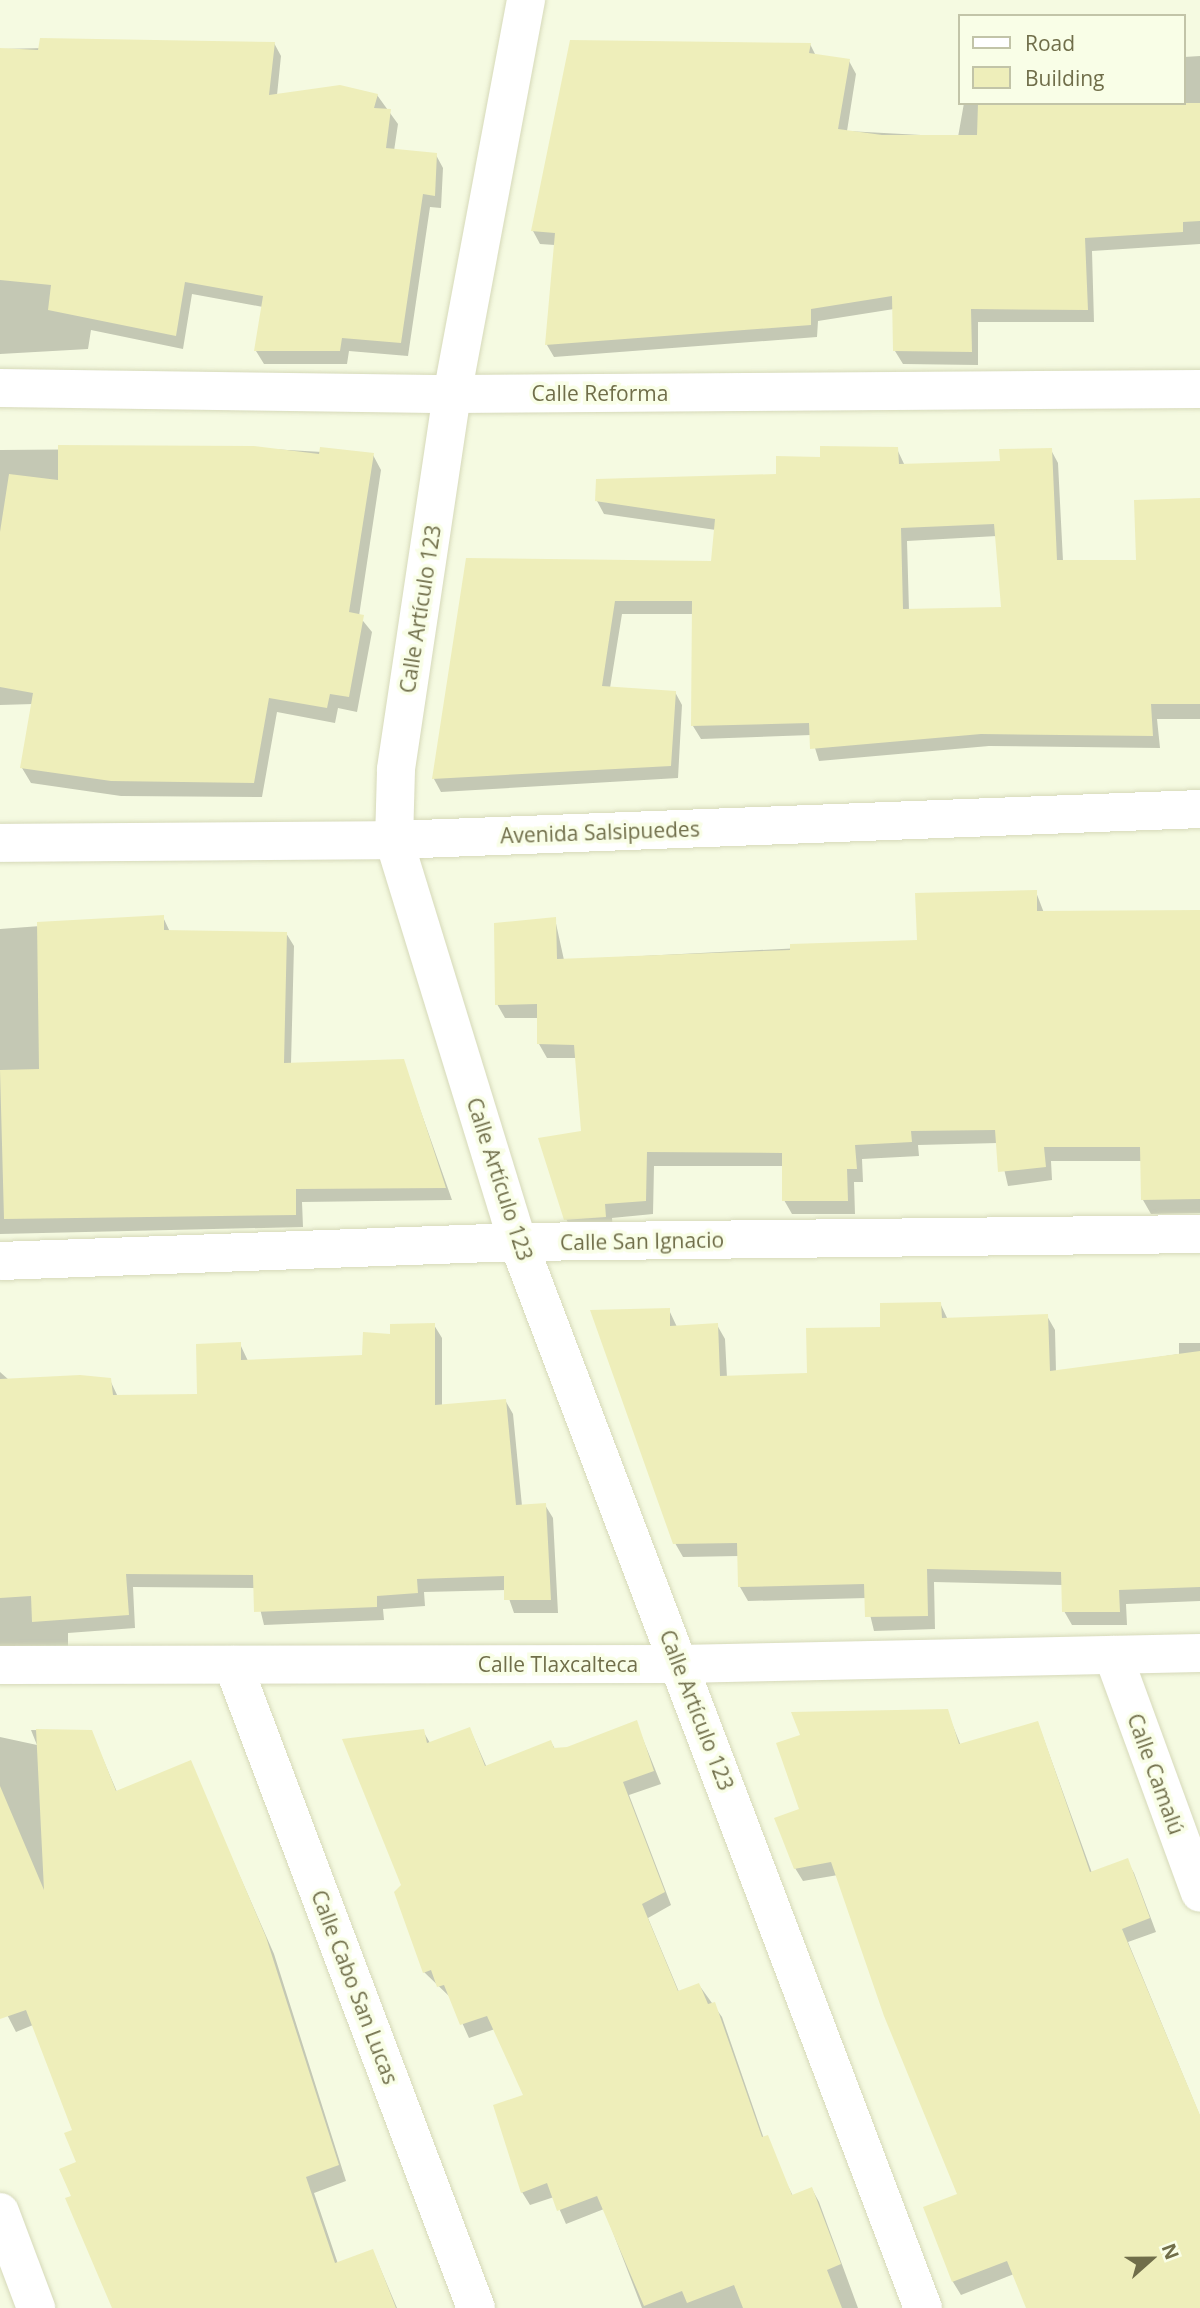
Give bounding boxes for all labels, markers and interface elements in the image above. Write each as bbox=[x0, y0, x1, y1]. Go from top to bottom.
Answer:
legend bbox=[958, 14, 1186, 105]
text: Road bbox=[1025, 29, 1075, 57]
text: Building bbox=[1025, 64, 1104, 92]
street label: Calle Reforma bbox=[532, 380, 668, 406]
street label: Calle Artículo 123 bbox=[394, 523, 446, 695]
street label: Avenida Salsipuedes bbox=[500, 816, 700, 848]
street label: Calle Artículo 123 bbox=[462, 1094, 538, 1264]
street label: Calle San Ignacio bbox=[560, 1227, 724, 1255]
street label: Calle Artículo 123 bbox=[655, 1626, 739, 1794]
street label: Calle Tlaxcalteca bbox=[478, 1651, 638, 1677]
street label: Calle Camalú bbox=[1122, 1710, 1190, 1838]
street label: Calle Cabo San Lucas bbox=[306, 1886, 404, 2088]
north arrow bbox=[1116, 2224, 1186, 2294]
text: N bbox=[1156, 2240, 1186, 2263]

